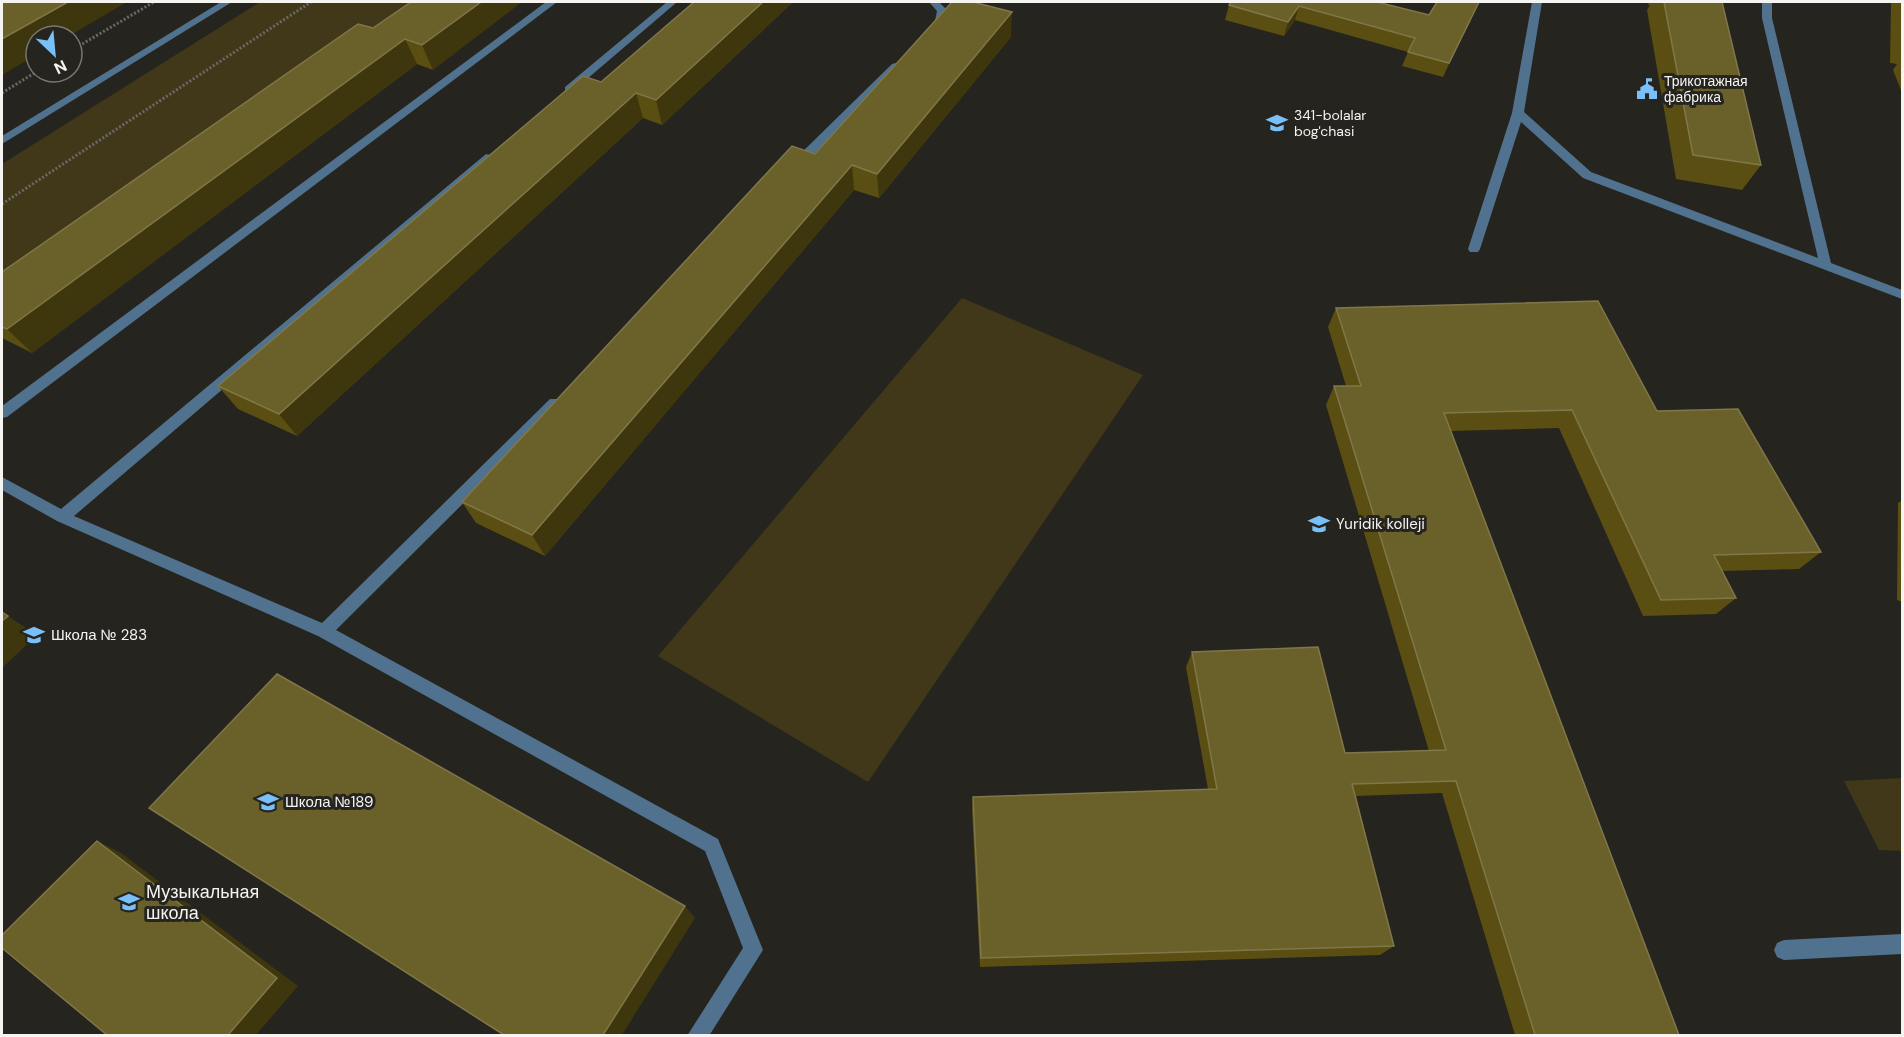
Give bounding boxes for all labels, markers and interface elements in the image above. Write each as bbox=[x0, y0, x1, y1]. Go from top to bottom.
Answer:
north arrow bbox=[24, 24, 84, 84]
text: N bbox=[51, 55, 70, 79]
place label: Трикотажная фабрика bbox=[1664, 72, 1748, 106]
public building icon: Трикотажная фабрика bbox=[1635, 77, 1659, 101]
place label: 341-bolalar bog'chasi bbox=[1294, 106, 1366, 140]
school or university icon: 341-bolalar bog'chasi bbox=[1265, 111, 1289, 135]
school or university icon: Yuridik kolleji bbox=[1307, 512, 1331, 536]
place label: Yuridik kolleji bbox=[1336, 514, 1425, 534]
school or university icon: Школа № 283 bbox=[22, 623, 46, 647]
place label: Школа № 283 bbox=[51, 625, 147, 645]
school or university icon: Школа №189 bbox=[256, 790, 280, 814]
place label: Школа №189 bbox=[285, 792, 373, 812]
place label: Музыкальная школа bbox=[146, 880, 259, 925]
school or university icon: Музыкальная школа bbox=[117, 890, 141, 914]

